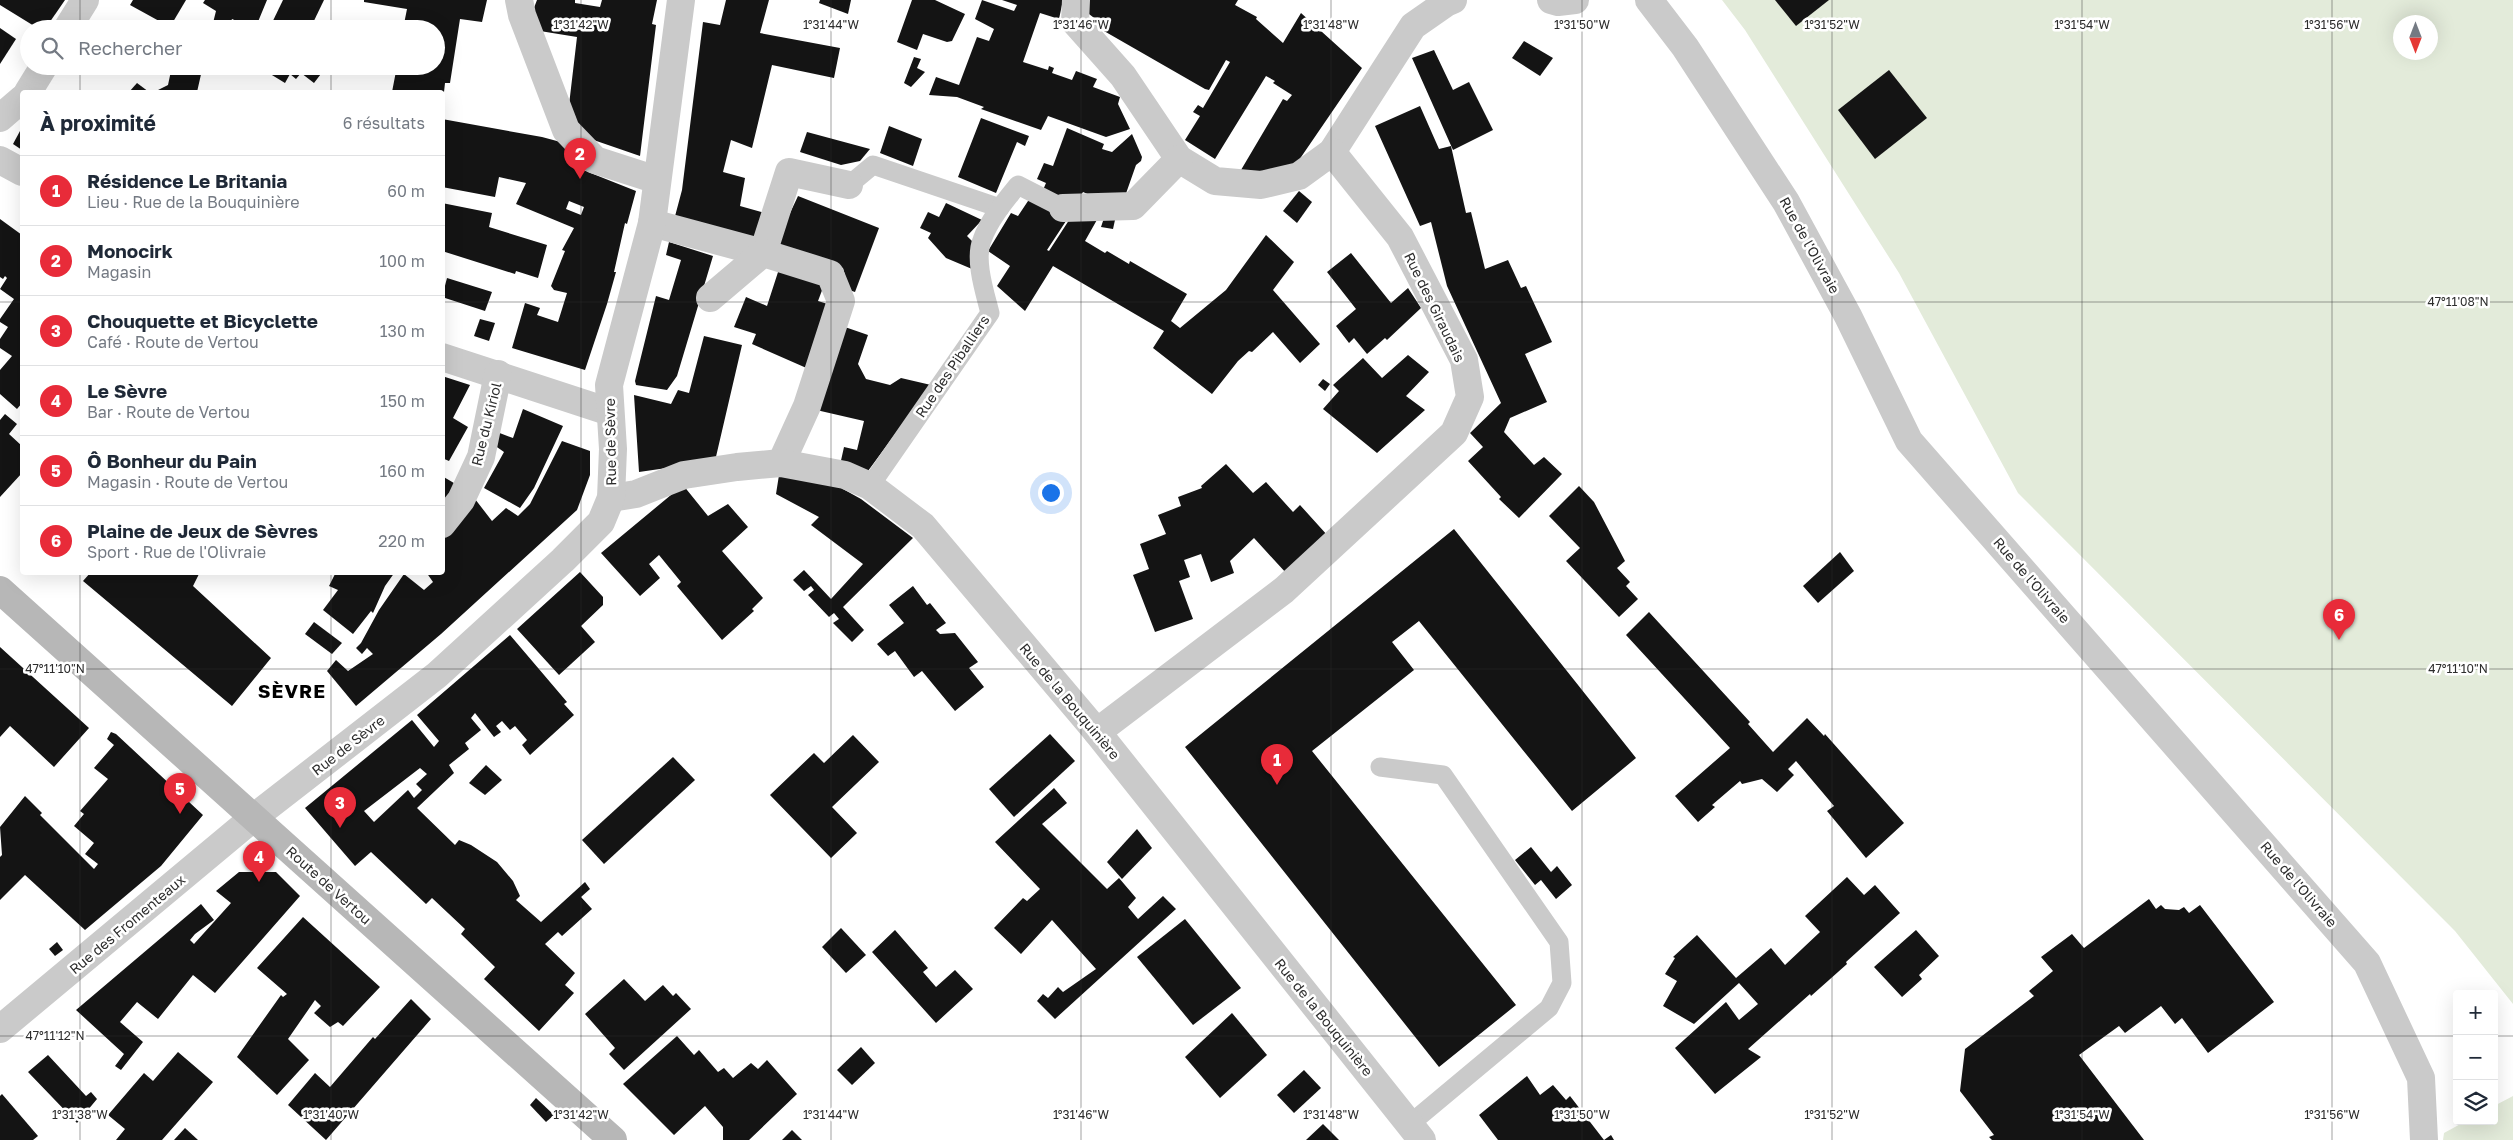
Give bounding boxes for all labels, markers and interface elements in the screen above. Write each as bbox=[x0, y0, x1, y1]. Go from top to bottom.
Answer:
north arrow bbox=[2393, 15, 2438, 60]
text: 1°31'42"W bbox=[553, 17, 609, 32]
text: 1°31'44"W bbox=[803, 17, 860, 32]
text: 1°31'46"W bbox=[1053, 17, 1109, 32]
text: 1°31'48"W bbox=[1303, 17, 1360, 32]
text: 1°31'50"W bbox=[1554, 17, 1610, 32]
text: 1°31'52"W bbox=[1804, 17, 1860, 32]
text: 1°31'54"W bbox=[2054, 17, 2110, 32]
text: 1°31'56"W bbox=[2304, 17, 2360, 32]
search box bbox=[20, 20, 445, 75]
icon: search bbox=[38, 34, 66, 62]
text: Rechercher bbox=[78, 36, 183, 59]
text: À proximité bbox=[40, 110, 156, 136]
text: 6 résultats bbox=[343, 113, 425, 133]
pin: 2 bbox=[564, 138, 596, 179]
text: Résidence Le Britania bbox=[87, 169, 287, 192]
text: 1 bbox=[52, 181, 60, 201]
text: 60 m bbox=[387, 181, 425, 201]
text: Lieu · Rue de la Bouquinière bbox=[87, 192, 300, 212]
street label: Rue de l'Olivraie bbox=[1776, 194, 1844, 296]
text: Monocirk bbox=[87, 239, 173, 262]
street label: Rue des Giraudais bbox=[1401, 249, 1469, 365]
text: 2 bbox=[51, 251, 61, 271]
text: 100 m bbox=[379, 251, 425, 271]
text: Magasin bbox=[87, 262, 151, 282]
text: 47°11'08"N bbox=[2427, 294, 2489, 309]
text: Chouquette et Bicyclette bbox=[87, 309, 318, 332]
street label: Rue des Piballiers bbox=[911, 311, 993, 421]
text: 3 bbox=[51, 321, 61, 341]
text: 130 m bbox=[380, 321, 425, 341]
text: Café · Route de Vertou bbox=[87, 332, 259, 352]
text: Le Sèvre bbox=[87, 379, 167, 402]
street label: Rue du Kiriol bbox=[467, 381, 505, 467]
text: 4 bbox=[51, 391, 61, 411]
text: 150 m bbox=[380, 391, 425, 411]
street label: Rue de Sèvre bbox=[601, 398, 619, 486]
text: Bar · Route de Vertou bbox=[87, 402, 250, 422]
text: Ô Bonheur du Pain bbox=[87, 449, 257, 472]
text: 5 bbox=[51, 461, 61, 481]
text: 160 m bbox=[379, 461, 425, 481]
text: Magasin · Route de Vertou bbox=[87, 472, 288, 492]
your location bbox=[1038, 480, 1064, 506]
text: Plaine de Jeux de Sèvres bbox=[87, 519, 318, 542]
text: 6 bbox=[51, 531, 61, 551]
text: 220 m bbox=[378, 531, 425, 551]
street label: Rue de l'Olivraie bbox=[1990, 534, 2074, 626]
text: Sport · Rue de l'Olivraie bbox=[87, 542, 266, 562]
pin: 6 bbox=[2323, 599, 2355, 640]
street label: Rue de la Bouquinière bbox=[1016, 639, 1124, 763]
text: 47°11'10"N bbox=[25, 661, 85, 676]
text: 47°11'10"N bbox=[2428, 661, 2488, 676]
district label: SÈVRE bbox=[258, 679, 326, 702]
street label: Rue de Sèvre bbox=[308, 711, 388, 779]
pin: 1 bbox=[1261, 744, 1293, 785]
pin: 5 bbox=[164, 773, 196, 814]
pin: 3 bbox=[324, 787, 356, 828]
street label: Rue de l'Olivraie bbox=[2257, 838, 2341, 930]
pin: 4 bbox=[243, 841, 275, 882]
street label: Route de Vertou bbox=[283, 842, 375, 928]
street label: Rue des Fromenteaux bbox=[66, 870, 189, 977]
street label: Rue de la Bouquinière bbox=[1271, 955, 1377, 1079]
map controls bbox=[2453, 990, 2498, 1125]
button: + bbox=[2453, 990, 2498, 1035]
text: 47°11'12"N bbox=[25, 1028, 85, 1043]
button: − bbox=[2453, 1035, 2498, 1080]
button: layers bbox=[2453, 1080, 2498, 1125]
text: 1°31'38"W bbox=[52, 1107, 108, 1122]
text: 1°31'40"W bbox=[303, 1107, 360, 1122]
text: 1°31'42"W bbox=[553, 1107, 609, 1122]
text: 1°31'44"W bbox=[803, 1107, 860, 1122]
text: 1°31'46"W bbox=[1053, 1107, 1109, 1122]
text: 1°31'48"W bbox=[1303, 1107, 1360, 1122]
text: 1°31'50"W bbox=[1554, 1107, 1610, 1122]
text: 1°31'52"W bbox=[1804, 1107, 1860, 1122]
text: 1°31'54"W bbox=[2054, 1107, 2110, 1122]
text: 1°31'56"W bbox=[2304, 1107, 2360, 1122]

